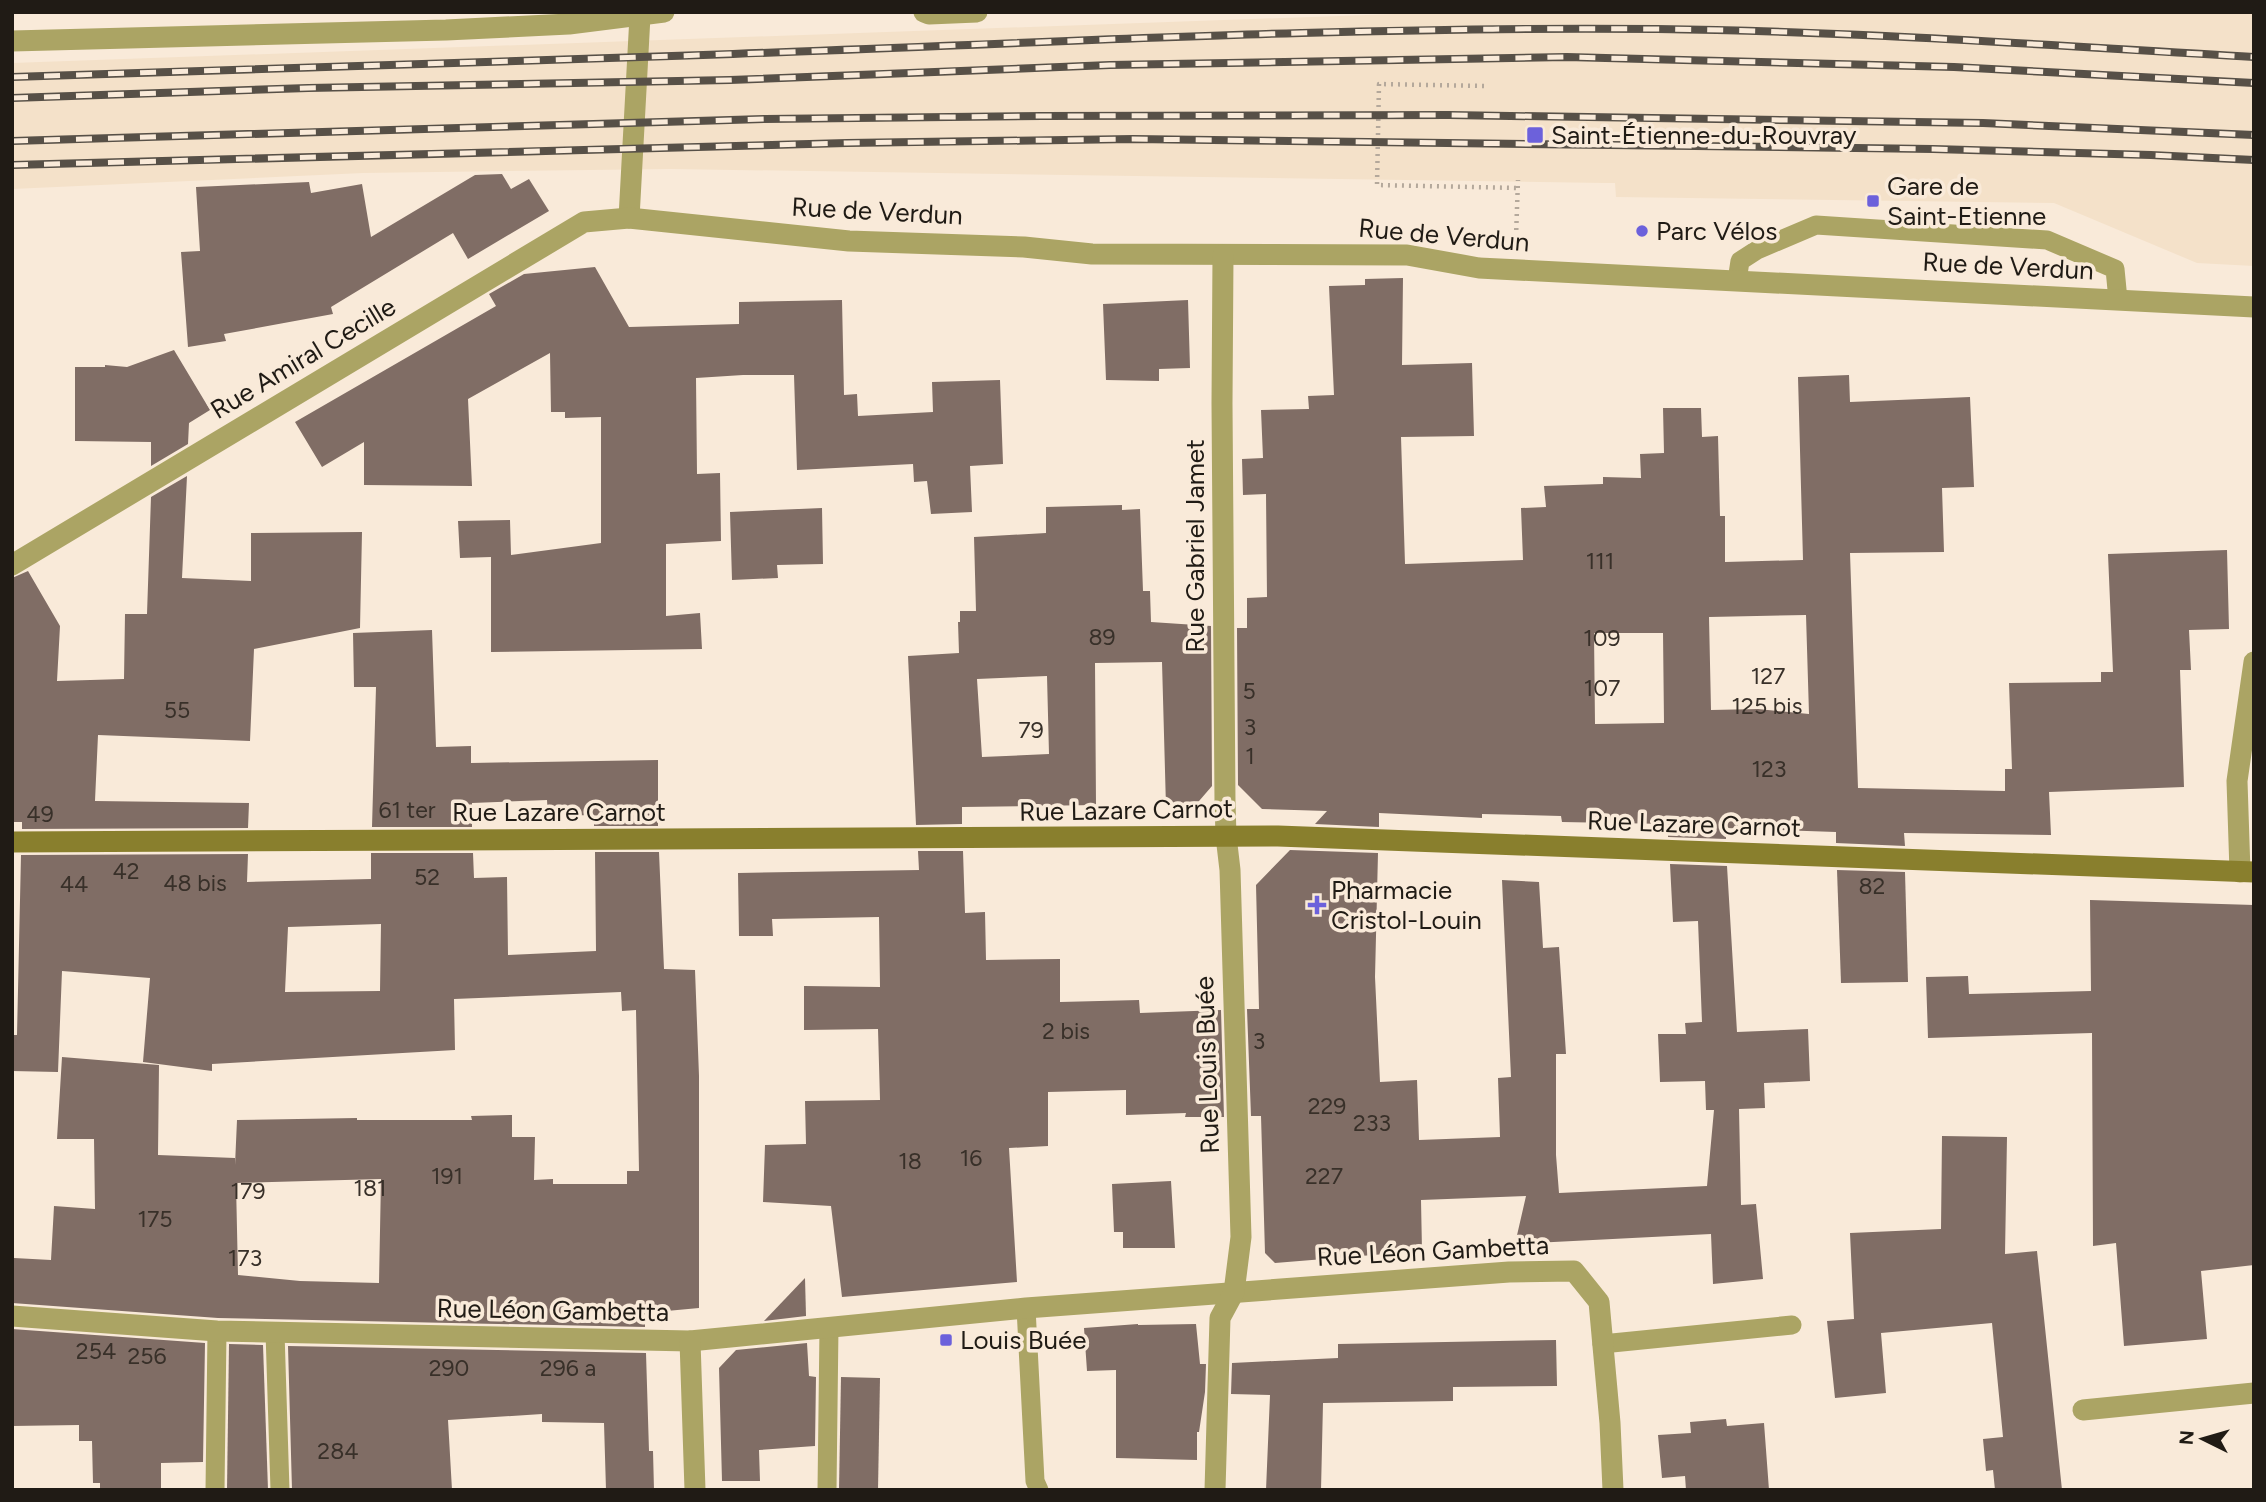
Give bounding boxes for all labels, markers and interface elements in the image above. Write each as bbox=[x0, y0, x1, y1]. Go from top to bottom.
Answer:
place label: Saint-Étienne-du-Rouvray bbox=[1551, 119, 1857, 151]
marker: Saint-Étienne-du-Rouvray bbox=[1525, 125, 1545, 145]
place label: Gare de Saint-Etienne bbox=[1887, 170, 2046, 232]
street label: Rue de Verdun bbox=[791, 191, 963, 231]
marker: Gare de Saint-Etienne bbox=[1865, 193, 1881, 209]
street label: Rue de Verdun bbox=[1357, 212, 1531, 258]
place label: Parc Vélos bbox=[1656, 215, 1777, 247]
marker: Parc Vélos bbox=[1634, 223, 1650, 239]
street label: Rue de Verdun bbox=[1922, 246, 2094, 286]
street label: Rue Amiral Cecille bbox=[205, 290, 401, 426]
street label: Rue Gabriel Jamet bbox=[1179, 439, 1211, 653]
house number: 111 bbox=[1586, 547, 1614, 575]
house number: 89 bbox=[1088, 623, 1116, 651]
house number: 109 bbox=[1583, 624, 1621, 652]
house number: 127 bbox=[1751, 662, 1785, 690]
house number: 107 bbox=[1584, 674, 1620, 702]
house number: 5 bbox=[1242, 677, 1256, 705]
house number: 125 bis bbox=[1732, 692, 1802, 720]
house number: 55 bbox=[164, 696, 190, 724]
house number: 3 bbox=[1244, 713, 1256, 741]
house number: 79 bbox=[1018, 716, 1044, 744]
house number: 1 bbox=[1245, 742, 1255, 770]
house number: 123 bbox=[1752, 755, 1786, 783]
street label: Rue Lazare Carnot bbox=[1019, 792, 1233, 828]
house number: 61 ter bbox=[378, 796, 436, 824]
street label: Rue Lazare Carnot bbox=[452, 796, 666, 828]
house number: 49 bbox=[26, 800, 54, 828]
street label: Rue Lazare Carnot bbox=[1587, 804, 1802, 844]
house number: 42 bbox=[112, 857, 140, 885]
house number: 52 bbox=[414, 863, 440, 891]
house number: 48 bis bbox=[163, 869, 227, 897]
house number: 44 bbox=[60, 870, 88, 898]
house number: 82 bbox=[1859, 872, 1885, 900]
place label: Pharmacie Cristol-Louin bbox=[1331, 874, 1482, 936]
marker: Pharmacie Cristol-Louin bbox=[1309, 897, 1325, 913]
street label: Rue Louis Buée bbox=[1188, 976, 1226, 1154]
house number: 2 bis bbox=[1042, 1017, 1090, 1045]
house number: 3 bbox=[1253, 1027, 1265, 1055]
house number: 229 bbox=[1308, 1092, 1346, 1120]
house number: 233 bbox=[1353, 1109, 1391, 1137]
house number: 16 bbox=[960, 1144, 982, 1172]
house number: 18 bbox=[898, 1147, 922, 1175]
house number: 191 bbox=[431, 1162, 463, 1190]
house number: 227 bbox=[1305, 1162, 1343, 1190]
house number: 181 bbox=[353, 1174, 387, 1202]
house number: 179 bbox=[231, 1177, 265, 1205]
house number: 175 bbox=[137, 1205, 173, 1233]
street label: Rue Léon Gambetta bbox=[1316, 1229, 1550, 1273]
house number: 173 bbox=[228, 1244, 262, 1272]
street label: Rue Léon Gambetta bbox=[436, 1292, 670, 1328]
place label: Louis Buée bbox=[960, 1324, 1087, 1356]
marker: Louis Buée bbox=[938, 1332, 954, 1348]
house number: 254 bbox=[76, 1337, 116, 1365]
house number: 256 bbox=[127, 1342, 167, 1370]
house number: 290 bbox=[429, 1354, 469, 1382]
house number: 296 a bbox=[540, 1354, 596, 1382]
north arrow bbox=[2168, 1404, 2238, 1474]
text: N bbox=[2174, 1429, 2199, 1446]
house number: 284 bbox=[317, 1437, 359, 1465]

